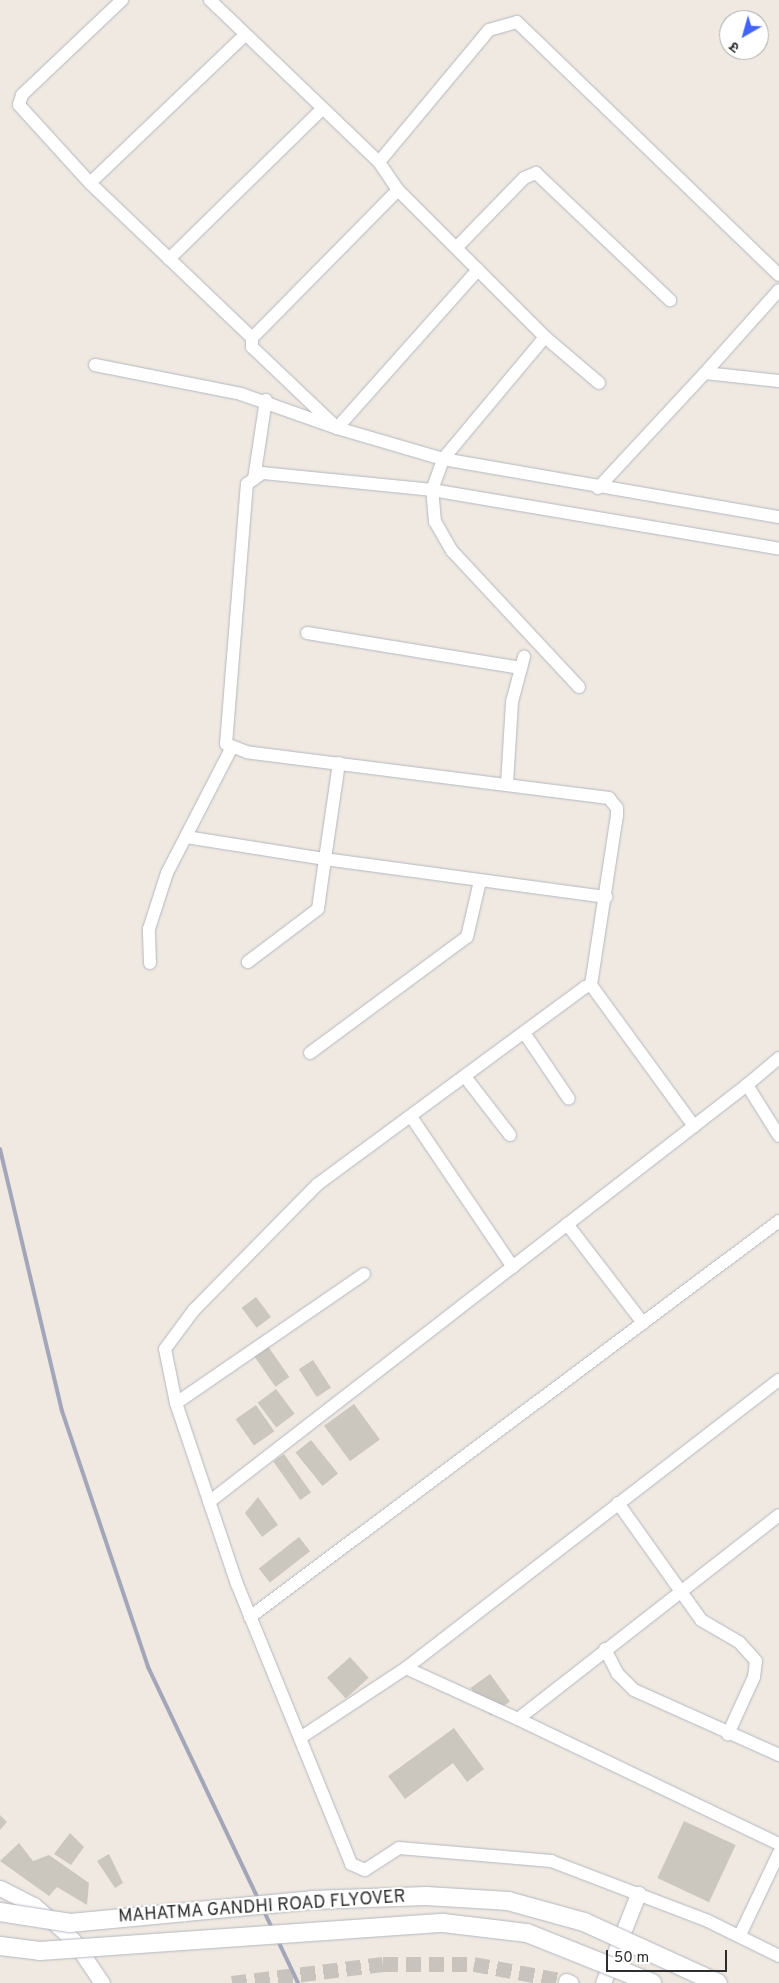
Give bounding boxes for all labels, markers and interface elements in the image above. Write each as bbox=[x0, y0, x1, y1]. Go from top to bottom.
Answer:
north arrow bbox=[719, 10, 769, 60]
text: उ bbox=[727, 37, 744, 56]
street label: MAHATMA GANDHI ROAD FLYOVER bbox=[117, 1887, 407, 1929]
scale bar bbox=[609, 1940, 730, 1972]
text: 50 m bbox=[614, 1949, 649, 1968]

